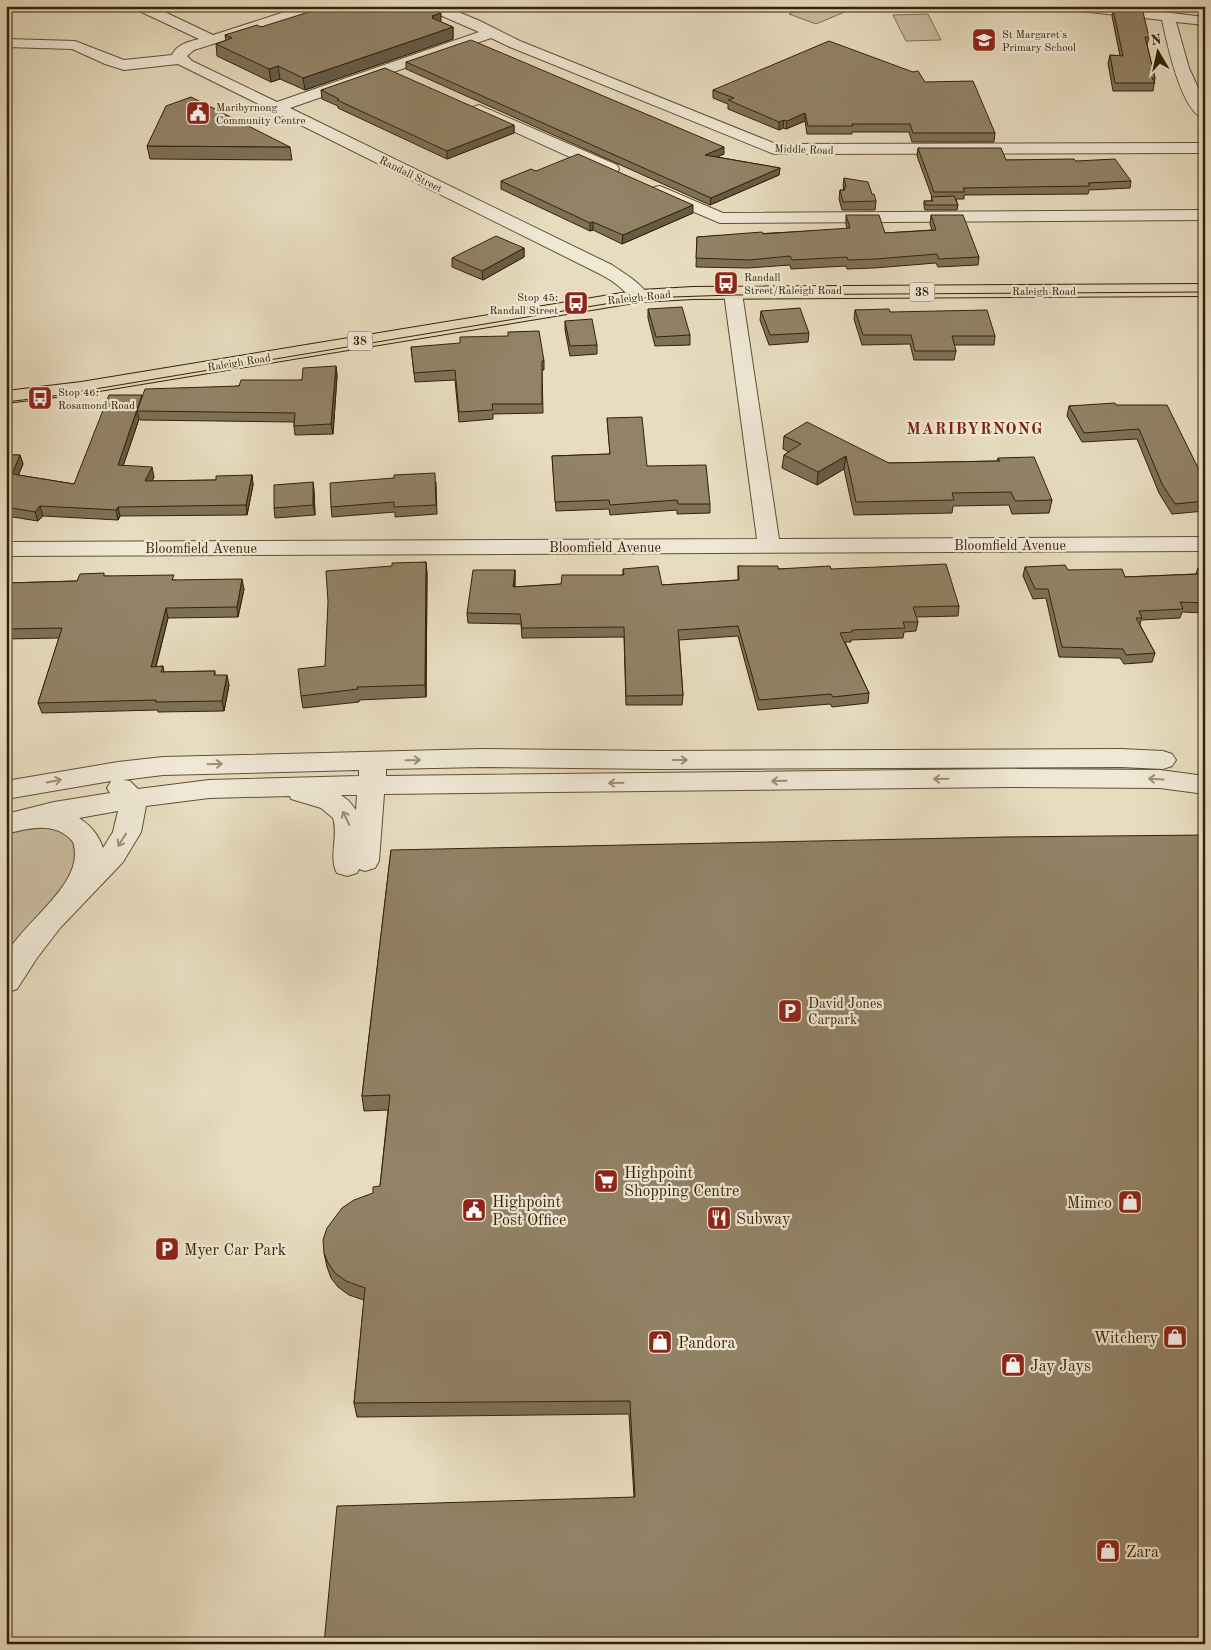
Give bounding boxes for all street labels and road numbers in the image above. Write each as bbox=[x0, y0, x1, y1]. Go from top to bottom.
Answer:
street label: Middle Road bbox=[774, 144, 834, 157]
street label: Randall Street bbox=[377, 155, 444, 195]
road number: 38 bbox=[910, 282, 934, 302]
street label: Raleigh Road bbox=[1012, 287, 1076, 298]
street label: Raleigh Road bbox=[607, 290, 672, 307]
road number: 38 bbox=[348, 332, 372, 351]
street label: Raleigh Road bbox=[207, 353, 272, 374]
street label: Bloomfield Avenue bbox=[954, 539, 1066, 553]
street label: Bloomfield Avenue bbox=[549, 541, 661, 555]
street label: Bloomfield Avenue bbox=[145, 542, 257, 556]

